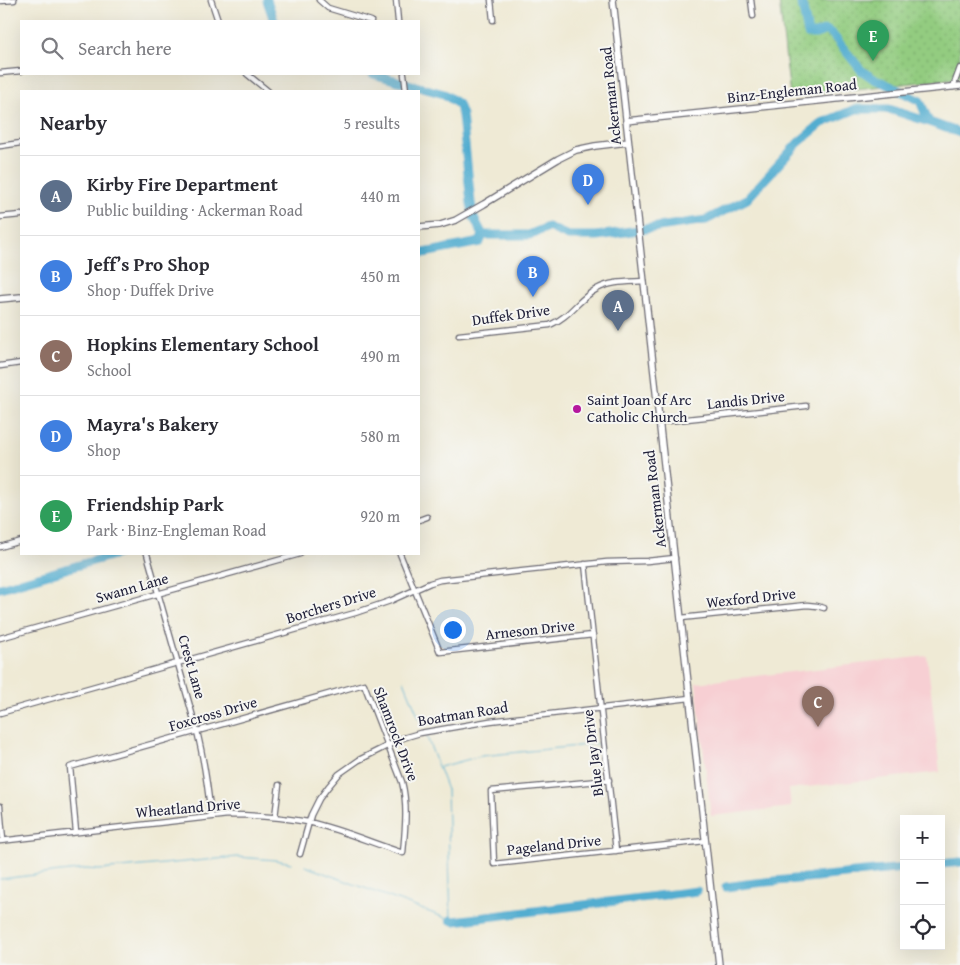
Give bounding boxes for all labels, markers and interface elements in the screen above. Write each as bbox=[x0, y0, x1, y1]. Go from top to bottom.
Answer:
search box bbox=[20, 20, 420, 75]
pin: E bbox=[857, 20, 889, 61]
icon: search bbox=[38, 34, 66, 62]
text: Search here bbox=[78, 34, 172, 62]
street label: Ackerman Road bbox=[595, 46, 626, 146]
street label: Binz-Engleman Road bbox=[726, 73, 858, 108]
text: Nearby bbox=[40, 107, 107, 138]
text: 5 results bbox=[343, 111, 400, 135]
pin: D bbox=[572, 164, 604, 205]
text: Kirby Fire Department bbox=[87, 170, 278, 198]
text: A bbox=[51, 184, 61, 208]
text: 440 m bbox=[360, 184, 400, 208]
text: Public building · Ackerman Road bbox=[87, 198, 303, 222]
text: Jeff’s Pro Shop bbox=[87, 250, 210, 278]
pin: B bbox=[517, 256, 549, 297]
text: B bbox=[51, 264, 61, 288]
text: 450 m bbox=[360, 264, 400, 288]
text: Shop · Duffek Drive bbox=[87, 278, 214, 302]
pin: A bbox=[602, 290, 634, 331]
street label: Duffek Drive bbox=[471, 299, 551, 330]
text: Hopkins Elementary School bbox=[87, 330, 319, 358]
text: C bbox=[51, 344, 61, 368]
text: 490 m bbox=[360, 344, 400, 368]
text: School bbox=[87, 358, 131, 382]
street label: Landis Drive bbox=[706, 385, 786, 414]
place label: Saint Joan of Arc Catholic Church bbox=[587, 389, 692, 427]
marker: Saint Joan of Arc Catholic Church bbox=[571, 403, 583, 415]
text: Mayra's Bakery bbox=[87, 410, 218, 438]
text: D bbox=[51, 424, 61, 448]
text: 580 m bbox=[360, 424, 400, 448]
text: Shop bbox=[87, 438, 121, 462]
street label: Ackerman Road bbox=[638, 449, 671, 549]
text: Friendship Park bbox=[87, 490, 224, 518]
text: E bbox=[52, 504, 60, 528]
text: 920 m bbox=[360, 504, 400, 528]
text: Park · Binz-Engleman Road bbox=[87, 518, 266, 542]
street label: Swann Lane bbox=[93, 567, 171, 608]
street label: Borchers Drive bbox=[283, 581, 378, 628]
street label: Wexford Drive bbox=[705, 582, 797, 613]
street label: Arneson Drive bbox=[484, 614, 576, 645]
your location bbox=[440, 617, 466, 643]
street label: Crest Lane bbox=[173, 632, 212, 701]
street label: Shamrock Drive bbox=[369, 684, 424, 784]
pin: C bbox=[802, 686, 834, 727]
street label: Foxcross Drive bbox=[166, 691, 259, 736]
street label: Boatman Road bbox=[416, 696, 510, 731]
street label: Blue Jay Drive bbox=[577, 708, 608, 798]
street label: Wheatland Drive bbox=[135, 792, 241, 823]
map controls bbox=[900, 815, 945, 950]
button: + bbox=[900, 815, 945, 860]
street label: Pageland Drive bbox=[506, 829, 602, 860]
button: − bbox=[900, 860, 945, 905]
button: locate bbox=[900, 905, 945, 950]

